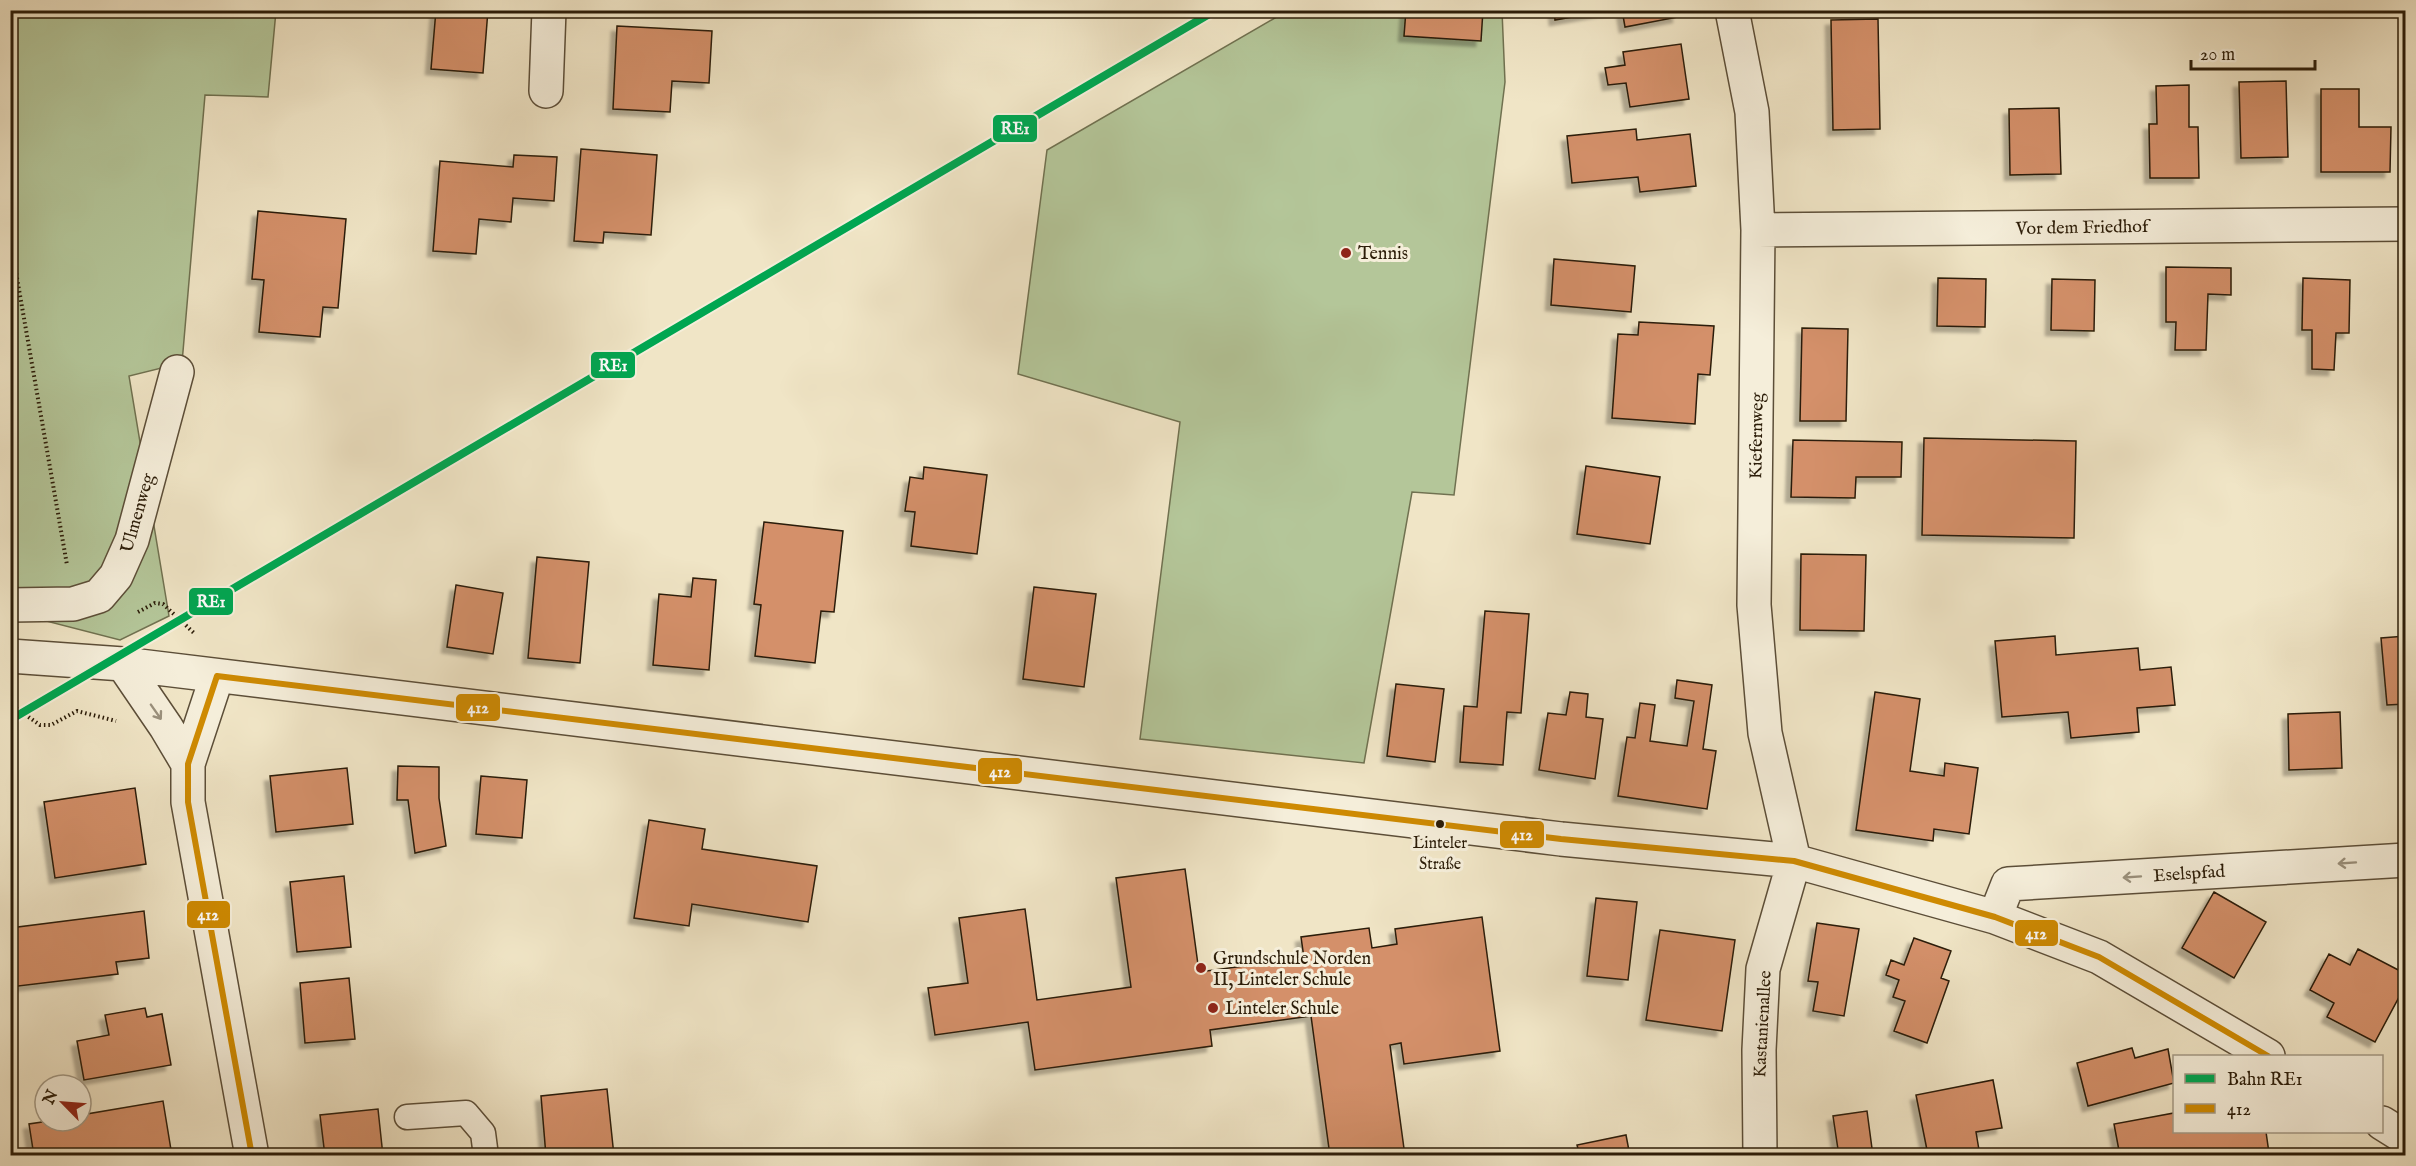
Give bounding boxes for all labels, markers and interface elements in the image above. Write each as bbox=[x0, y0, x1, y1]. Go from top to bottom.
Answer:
scale bar bbox=[2191, 33, 2316, 71]
text: 20 m bbox=[2200, 44, 2235, 67]
line badge: RE1 bbox=[992, 114, 1038, 143]
text: RE1 bbox=[1000, 120, 1030, 140]
street label: Vor dem Friedhof bbox=[2014, 216, 2152, 241]
place label: Tennis bbox=[1358, 243, 1408, 266]
marker: Tennis bbox=[1339, 246, 1353, 260]
line badge: RE1 bbox=[590, 351, 636, 379]
text: RE1 bbox=[598, 357, 628, 377]
street label: Kiefernweg bbox=[1745, 392, 1770, 479]
street label: Ulmenweg bbox=[116, 471, 161, 556]
line badge: RE1 bbox=[188, 587, 234, 616]
text: RE1 bbox=[196, 593, 226, 613]
line badge: 412 bbox=[455, 693, 501, 722]
text: 412 bbox=[467, 699, 489, 719]
one-way arrow bbox=[150, 704, 162, 720]
line badge: 412 bbox=[977, 757, 1023, 785]
text: 412 bbox=[989, 763, 1011, 783]
marker: Linteler Straße bbox=[1434, 818, 1446, 830]
line badge: 412 bbox=[1499, 820, 1545, 849]
text: 412 bbox=[1511, 826, 1533, 846]
place label: Linteler Straße bbox=[1413, 834, 1467, 875]
one-way arrow bbox=[2338, 858, 2358, 869]
street label: Eselspfad bbox=[2152, 860, 2226, 888]
one-way arrow bbox=[2122, 871, 2142, 882]
line badge: 412 bbox=[186, 900, 231, 929]
text: 412 bbox=[197, 906, 219, 926]
line badge: 412 bbox=[2014, 919, 2059, 947]
text: 412 bbox=[2025, 925, 2047, 945]
place label: Grundschule Norden II, Linteler Schule bbox=[1213, 948, 1372, 992]
marker: Grundschule Norden II, Linteler Schule bbox=[1194, 961, 1208, 975]
street label: Kastanienallee bbox=[1749, 970, 1778, 1078]
place label: Linteler Schule bbox=[1225, 998, 1339, 1021]
marker: Linteler Schule bbox=[1206, 1001, 1220, 1015]
legend bbox=[2173, 1055, 2383, 1133]
text: Bahn RE1 bbox=[2227, 1069, 2303, 1092]
north arrow bbox=[33, 1073, 93, 1133]
text: N bbox=[39, 1087, 63, 1109]
text: 412 bbox=[2227, 1099, 2251, 1122]

